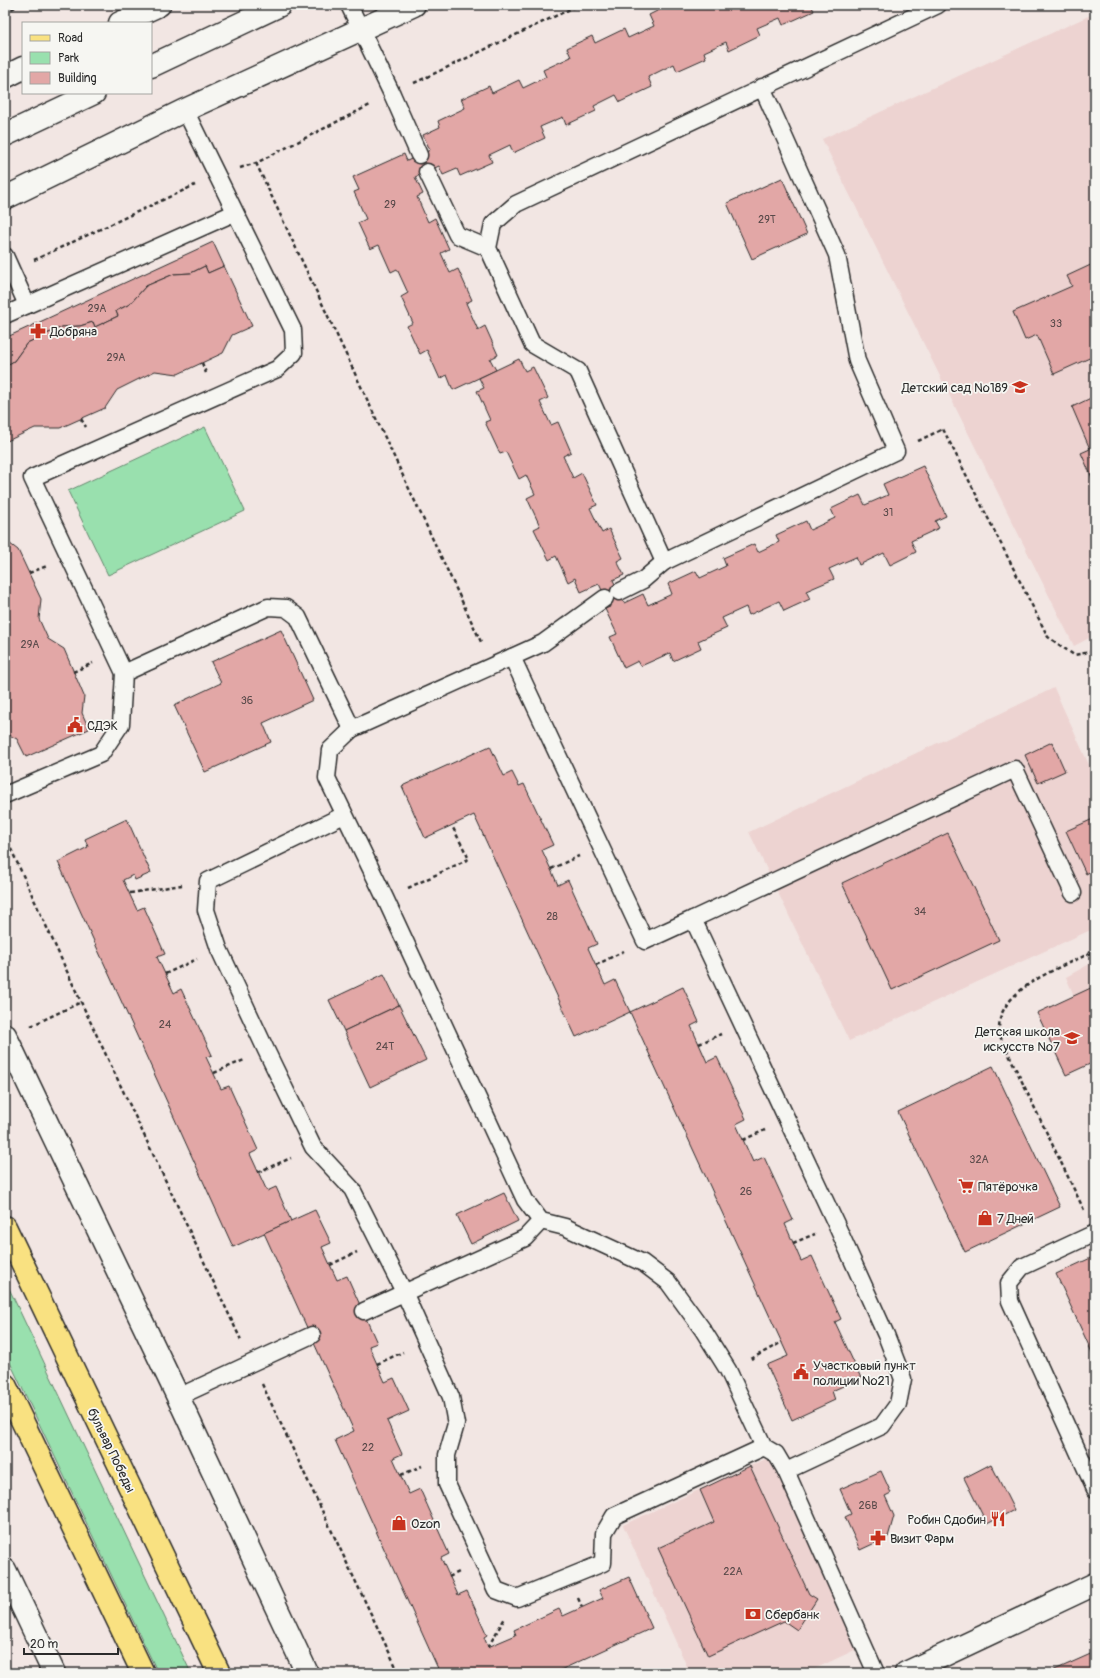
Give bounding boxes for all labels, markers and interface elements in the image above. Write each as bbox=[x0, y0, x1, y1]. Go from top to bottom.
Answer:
legend bbox=[22, 22, 152, 94]
text: Road bbox=[58, 31, 83, 46]
text: Park bbox=[58, 51, 79, 66]
text: Building bbox=[58, 71, 97, 86]
house number: 29 bbox=[384, 198, 396, 211]
house number: 29Т bbox=[758, 213, 776, 226]
house number: 29А bbox=[88, 302, 106, 315]
house number: 33 bbox=[1050, 317, 1062, 330]
pharmacy icon: Добряна bbox=[29, 322, 47, 340]
place label: Добряна bbox=[49, 324, 97, 340]
house number: 29А bbox=[107, 351, 125, 364]
school or university icon: Детский сад №189 bbox=[1011, 378, 1029, 396]
place label: Детский сад №189 bbox=[901, 380, 1008, 396]
house number: 31 bbox=[883, 506, 893, 519]
house number: 29А bbox=[21, 638, 39, 651]
house number: 36 bbox=[241, 694, 253, 707]
public building icon: СДЭК bbox=[66, 716, 84, 734]
place label: СДЭК bbox=[87, 718, 118, 734]
house number: 34 bbox=[914, 905, 927, 918]
house number: 28 bbox=[546, 910, 558, 923]
house number: 24 bbox=[159, 1018, 172, 1031]
place label: Детская школа искусств №7 bbox=[974, 1024, 1060, 1055]
school or university icon: Детская школа искусств №7 bbox=[1063, 1029, 1081, 1047]
house number: 24Т bbox=[376, 1040, 394, 1053]
house number: 32А bbox=[969, 1153, 989, 1166]
supermarket icon: Пятёрочка bbox=[957, 1177, 975, 1195]
place label: Пятёрочка bbox=[978, 1179, 1038, 1195]
house number: 26 bbox=[740, 1185, 752, 1198]
shop icon: 7 Дней bbox=[976, 1209, 994, 1227]
place label: 7 Дней bbox=[997, 1211, 1034, 1227]
place label: Участковый пункт полиции №21 bbox=[813, 1358, 916, 1389]
public building icon: Участковый пункт полиции №21 bbox=[792, 1363, 810, 1381]
street label: бульвар Победы bbox=[84, 1406, 138, 1495]
house number: 22 bbox=[362, 1441, 374, 1454]
house number: 26В bbox=[859, 1499, 877, 1512]
restaurant icon: Робин Сдобин bbox=[989, 1510, 1007, 1528]
place label: Робин Сдобин bbox=[907, 1512, 986, 1528]
shop icon: Ozon bbox=[390, 1514, 408, 1532]
place label: Ozon bbox=[411, 1516, 440, 1532]
pharmacy icon: Визит Фарм bbox=[869, 1529, 887, 1547]
place label: Визит Фарм bbox=[890, 1531, 954, 1547]
house number: 22А bbox=[723, 1565, 743, 1578]
bank icon: Сбербанк bbox=[744, 1605, 762, 1623]
place label: Сбербанк bbox=[765, 1607, 820, 1623]
scale bar bbox=[24, 1630, 118, 1656]
text: 20 m bbox=[30, 1637, 59, 1652]

